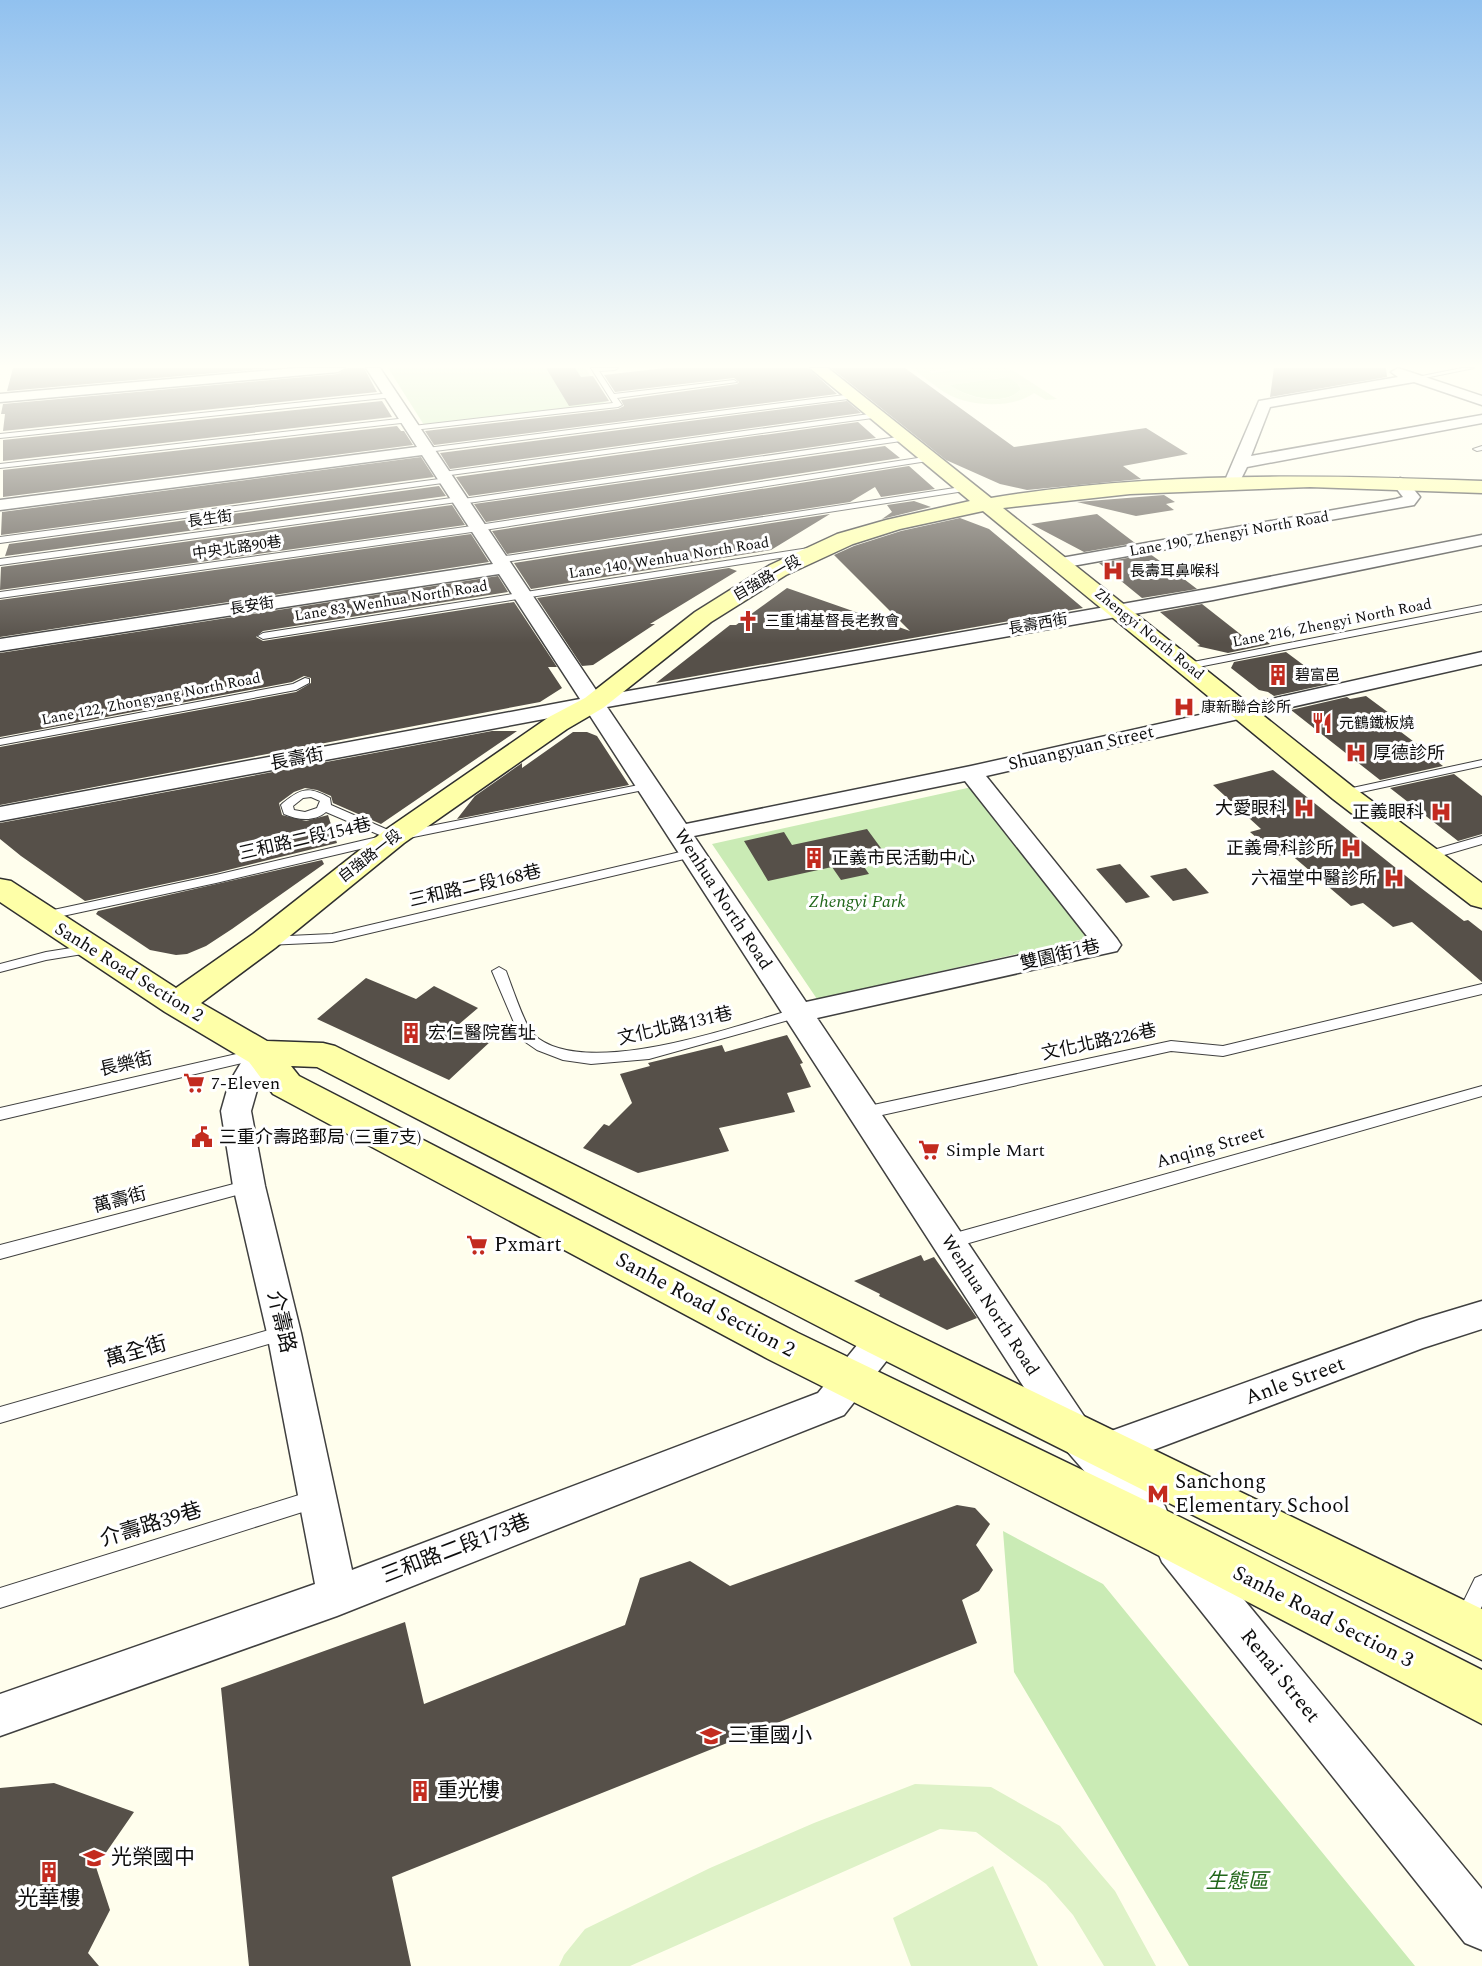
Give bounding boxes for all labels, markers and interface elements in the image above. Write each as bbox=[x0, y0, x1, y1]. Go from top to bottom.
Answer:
street label: 長生街 bbox=[186, 504, 234, 534]
street label: Lane 190, Zhengyi North Road bbox=[1127, 505, 1331, 563]
street label: 中央北路90巷 bbox=[191, 530, 283, 566]
street label: Lane 140, Wenhua North Road bbox=[567, 531, 771, 585]
street label: 自強路一段 bbox=[729, 549, 805, 607]
hospital icon: 長壽耳鼻喉科 bbox=[1101, 559, 1125, 583]
place label: 長壽耳鼻喉科 bbox=[1130, 560, 1220, 583]
street label: Lane 83, Wenhua North Road bbox=[293, 574, 489, 628]
street label: Zhengyi North Road bbox=[1089, 582, 1209, 686]
street label: 長安街 bbox=[228, 591, 276, 621]
street label: Lane 216, Zhengyi North Road bbox=[1230, 592, 1434, 654]
street label: 長壽西街 bbox=[1006, 607, 1070, 641]
church icon: 三重埔基督長老教會 bbox=[736, 609, 760, 633]
place label: 三重埔基督長老教會 bbox=[765, 610, 900, 633]
building icon: 碧富邑 bbox=[1266, 663, 1290, 687]
place label: 碧富邑 bbox=[1295, 664, 1340, 687]
street label: Lane 122, Zhongyang North Road bbox=[39, 666, 263, 732]
hospital icon: 康新聯合診所 bbox=[1172, 695, 1196, 719]
place label: 康新聯合診所 bbox=[1201, 696, 1291, 719]
restaurant icon: 元鶴鐵板燒 bbox=[1310, 711, 1334, 735]
place label: 元鶴鐵板燒 bbox=[1339, 712, 1414, 735]
street label: Shuangyuan Street bbox=[1005, 718, 1157, 778]
place label: 厚德診所 bbox=[1373, 740, 1445, 767]
street label: 長壽街 bbox=[268, 741, 326, 777]
hospital icon: 厚德診所 bbox=[1344, 741, 1368, 765]
place label: 大愛眼科 bbox=[1215, 795, 1287, 822]
hospital icon: 大愛眼科 bbox=[1292, 796, 1316, 820]
place label: 正義眼科 bbox=[1352, 799, 1424, 826]
hospital icon: 正義眼科 bbox=[1429, 800, 1453, 824]
street label: 三和路二段154巷 bbox=[236, 811, 374, 867]
street label: Wenhua North Road bbox=[667, 823, 779, 975]
street label: 自強路一段 bbox=[333, 824, 407, 888]
place label: 正義骨科診所 bbox=[1226, 835, 1334, 862]
hospital icon: 正義骨科診所 bbox=[1339, 836, 1363, 860]
place label: 正義市民活動中心 bbox=[831, 845, 975, 872]
building icon: 正義市民活動中心 bbox=[802, 846, 826, 870]
street label: 三和路二段168巷 bbox=[406, 858, 544, 914]
place label: 六福堂中醫診所 bbox=[1251, 865, 1377, 892]
hospital icon: 六福堂中醫診所 bbox=[1382, 866, 1406, 890]
park label: Zhengyi Park bbox=[808, 888, 906, 915]
street label: Sanhe Road Section 2 bbox=[49, 915, 209, 1029]
street label: 雙園街1巷 bbox=[1018, 933, 1102, 977]
street label: 文化北路131巷 bbox=[615, 1000, 735, 1052]
street label: 文化北路226巷 bbox=[1039, 1017, 1159, 1067]
place label: 宏仁醫院舊址 bbox=[428, 1020, 536, 1047]
building icon: 宏仁醫院舊址 bbox=[399, 1021, 423, 1045]
street label: 長樂街 bbox=[97, 1045, 155, 1083]
place label: 7-Eleven bbox=[211, 1070, 280, 1097]
supermarket icon: 7-Eleven bbox=[182, 1071, 206, 1095]
street label: Anqing Street bbox=[1153, 1119, 1267, 1175]
place label: 三重介壽路郵局 (三重7支) bbox=[219, 1124, 422, 1151]
public building icon: 三重介壽路郵局 (三重7支) bbox=[190, 1125, 214, 1149]
place label: Simple Mart bbox=[946, 1137, 1045, 1164]
supermarket icon: Simple Mart bbox=[917, 1138, 941, 1162]
street label: 萬壽街 bbox=[90, 1180, 150, 1220]
place label: Pxmart bbox=[494, 1229, 562, 1261]
street label: Wenhua North Road bbox=[934, 1229, 1046, 1381]
supermarket icon: Pxmart bbox=[465, 1233, 489, 1257]
street label: Sanhe Road Section 2 bbox=[609, 1244, 801, 1366]
street label: 介壽路 bbox=[258, 1288, 304, 1356]
street label: 萬全街 bbox=[101, 1328, 171, 1376]
street label: Anle Street bbox=[1240, 1348, 1350, 1414]
place label: Sanchong Elementary School bbox=[1175, 1466, 1350, 1522]
metro station icon: Sanchong Elementary School bbox=[1146, 1482, 1170, 1506]
street label: 介壽路39巷 bbox=[96, 1494, 206, 1556]
street label: 三和路二段173巷 bbox=[377, 1506, 535, 1592]
street label: Sanhe Road Section 3 bbox=[1227, 1557, 1420, 1677]
street label: Renai Street bbox=[1232, 1622, 1328, 1730]
place label: 三重國小 bbox=[728, 1720, 812, 1752]
school or university icon: 三重國小 bbox=[699, 1724, 723, 1748]
place label: 重光樓 bbox=[437, 1775, 500, 1807]
building icon: 重光樓 bbox=[408, 1779, 432, 1803]
place label: 光榮國中 bbox=[111, 1842, 195, 1874]
school or university icon: 光榮國中 bbox=[82, 1846, 106, 1870]
building icon: 光華樓 bbox=[37, 1860, 61, 1884]
park label: 生態區 bbox=[1206, 1866, 1271, 1898]
place label: 光華樓 bbox=[18, 1883, 81, 1915]

